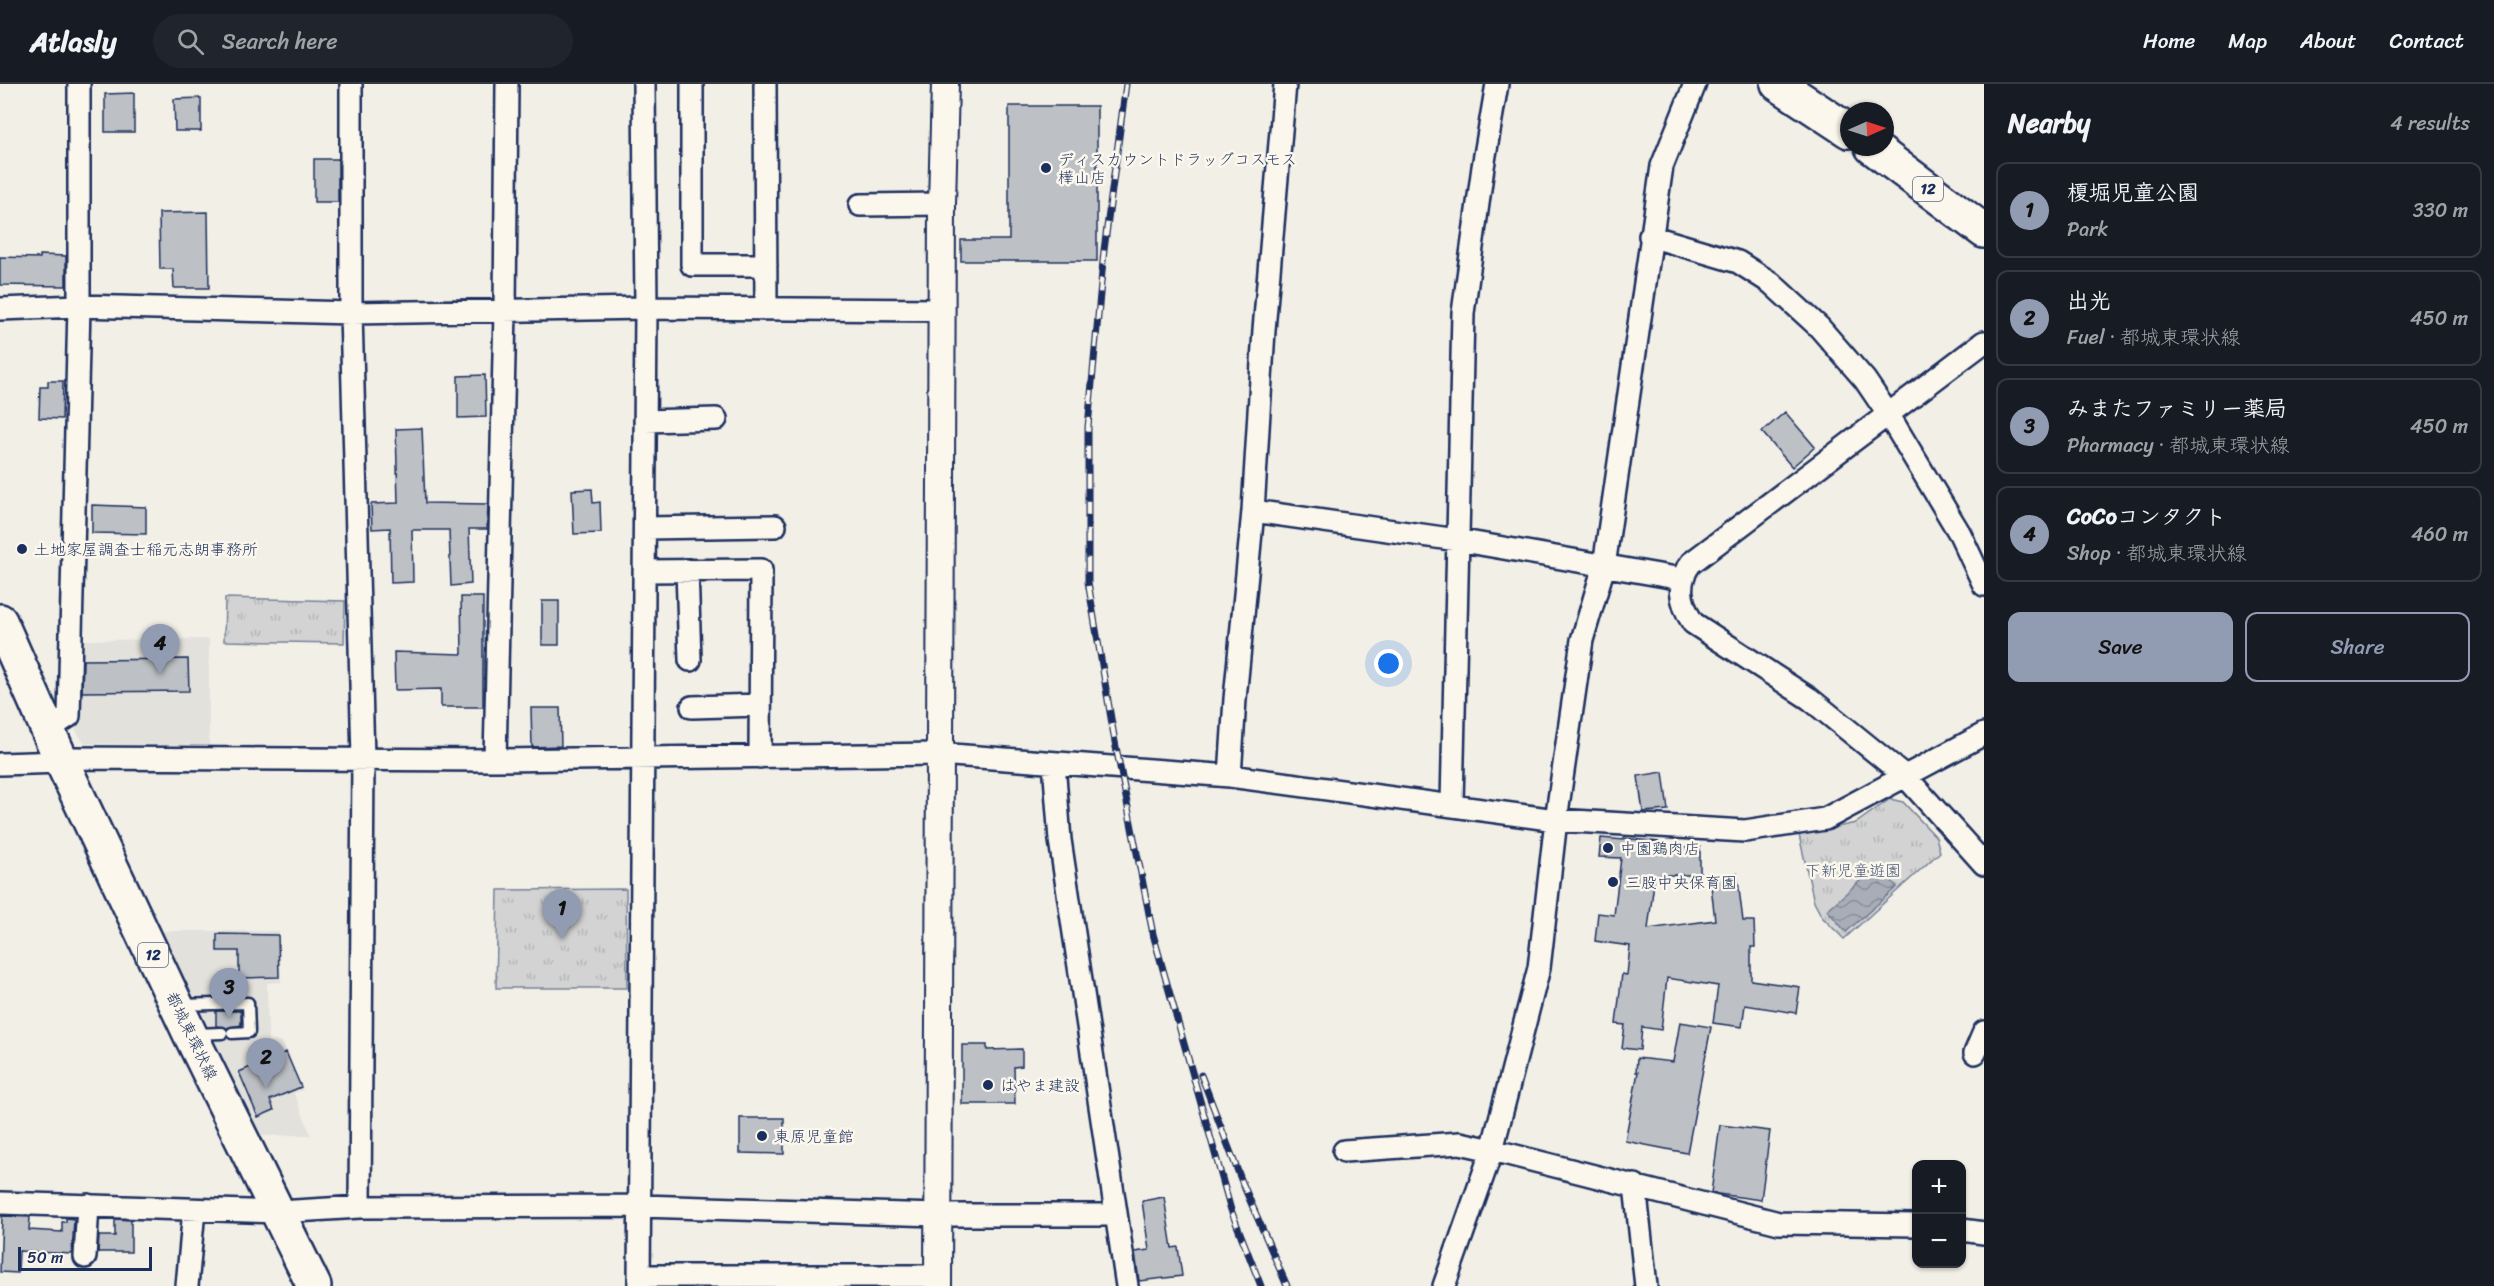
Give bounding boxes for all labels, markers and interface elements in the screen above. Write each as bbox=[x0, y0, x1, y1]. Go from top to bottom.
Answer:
search box bbox=[153, 14, 573, 68]
text: Atlasly bbox=[30, 17, 117, 66]
text: Search here bbox=[222, 22, 338, 61]
text: Home bbox=[2143, 22, 2195, 60]
text: Map bbox=[2228, 22, 2267, 60]
text: About bbox=[2300, 22, 2357, 60]
text: Contact bbox=[2390, 22, 2464, 60]
icon: search bbox=[174, 25, 207, 58]
text: Nearby bbox=[2008, 100, 2090, 146]
north arrow bbox=[1840, 102, 1894, 156]
text: 4 results bbox=[2390, 106, 2470, 141]
place label: ディスカウントドラッグコスモス 樺山店 bbox=[1058, 145, 1297, 192]
marker: ディスカウントドラッグコスモス 樺山店 bbox=[1039, 161, 1053, 175]
text: 榎堀児童公園 bbox=[2067, 173, 2199, 212]
road number: 12 bbox=[1913, 177, 1943, 201]
text: 1 bbox=[2025, 193, 2034, 228]
text: 330 m bbox=[2413, 193, 2468, 228]
text: Park bbox=[2067, 212, 2108, 247]
text: 出光 bbox=[2067, 281, 2111, 320]
text: 2 bbox=[2024, 301, 2035, 336]
text: 450 m bbox=[2410, 301, 2468, 336]
text: Fuel · 都城東環状線 bbox=[2067, 320, 2240, 355]
text: みまたファミリー薬局 bbox=[2067, 389, 2287, 428]
text: 3 bbox=[2024, 409, 2035, 444]
text: 450 m bbox=[2410, 409, 2468, 444]
text: Pharmacy · 都城東環状線 bbox=[2067, 428, 2289, 463]
text: CoCoコンタクト bbox=[2067, 497, 2226, 536]
text: 4 bbox=[2023, 517, 2036, 552]
text: 460 m bbox=[2411, 517, 2468, 552]
place label: 土地家屋調査士稲元志朗事務所 bbox=[34, 535, 258, 564]
text: Shop · 都城東環状線 bbox=[2067, 536, 2247, 571]
marker: 土地家屋調査士稲元志朗事務所 bbox=[15, 542, 29, 556]
button: Save bbox=[2008, 612, 2233, 682]
button: Share bbox=[2245, 612, 2470, 682]
pin: 4 bbox=[140, 624, 180, 674]
your location bbox=[1374, 649, 1403, 678]
place label: 中園鶏肉店 bbox=[1620, 834, 1700, 863]
marker: 中園鶏肉店 bbox=[1601, 841, 1615, 855]
park label: 下新児童遊園 bbox=[1805, 856, 1901, 885]
place label: 三股中央保育園 bbox=[1625, 868, 1737, 897]
marker: 三股中央保育園 bbox=[1606, 875, 1620, 889]
pin: 1 bbox=[542, 890, 582, 939]
road number: 12 bbox=[138, 943, 168, 967]
pin: 3 bbox=[210, 968, 248, 1018]
street label: 都城東環状線 bbox=[158, 986, 226, 1086]
pin: 2 bbox=[246, 1038, 286, 1088]
place label: はやま建設 bbox=[1000, 1071, 1080, 1100]
marker: はやま建設 bbox=[981, 1078, 995, 1092]
place label: 東原児童館 bbox=[774, 1122, 854, 1151]
marker: 東原児童館 bbox=[755, 1129, 769, 1143]
map controls bbox=[1912, 1160, 1966, 1268]
button: + bbox=[1912, 1160, 1966, 1214]
button: − bbox=[1912, 1214, 1966, 1268]
text: 50 m bbox=[27, 1243, 63, 1272]
scale bar bbox=[18, 1244, 152, 1272]

